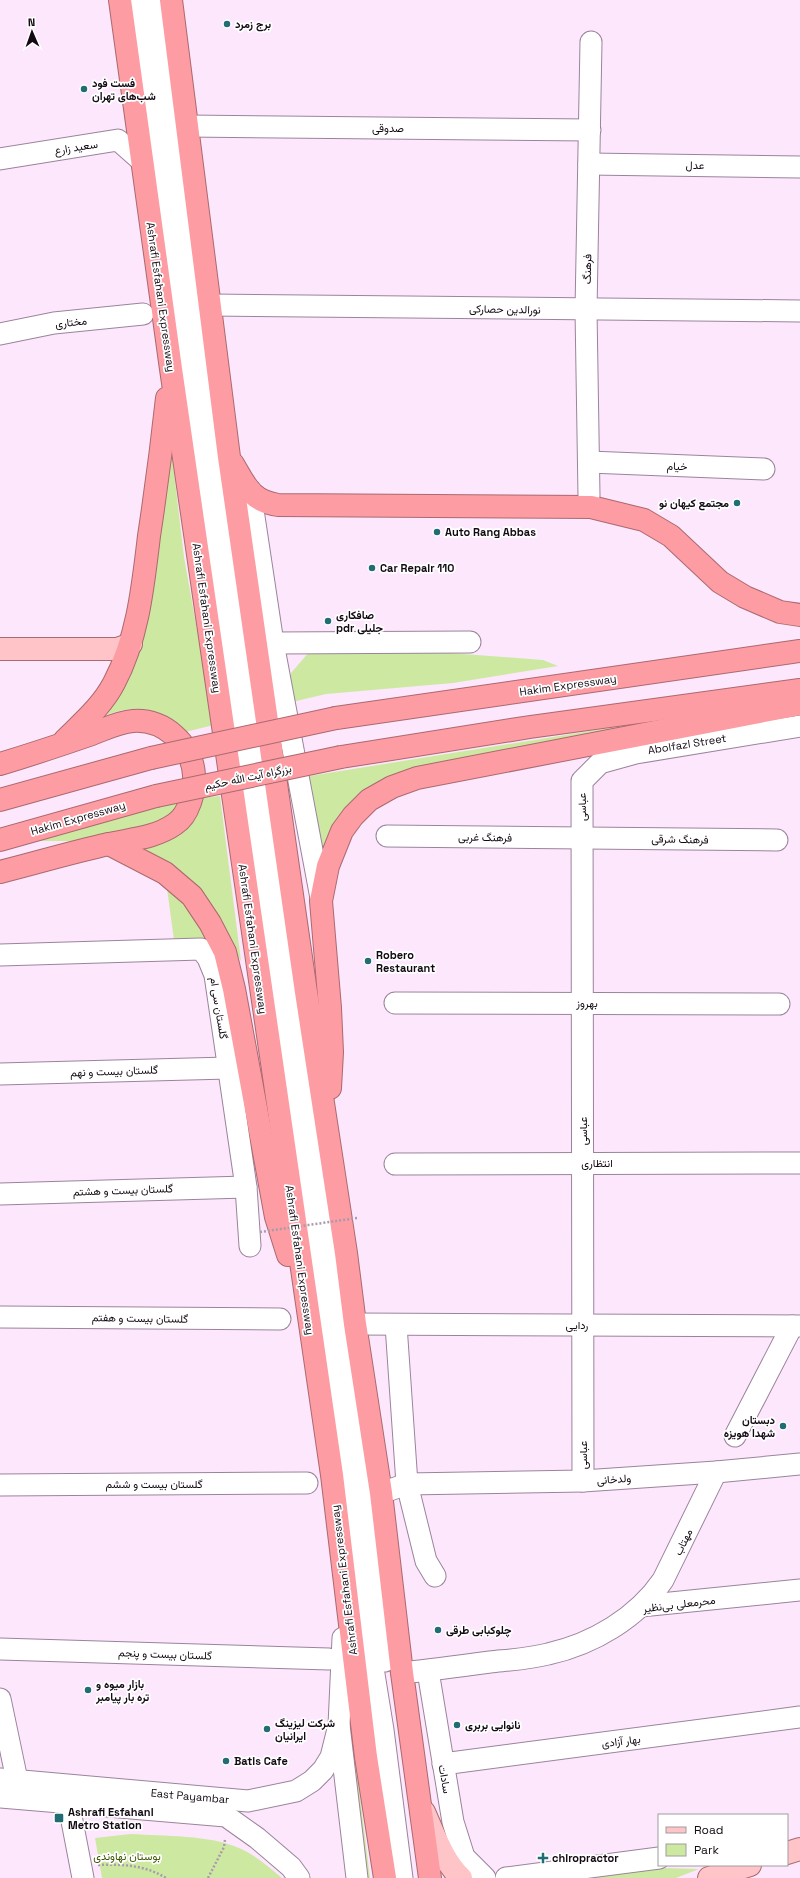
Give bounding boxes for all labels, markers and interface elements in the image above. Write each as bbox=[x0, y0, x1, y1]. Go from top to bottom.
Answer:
north arrow bbox=[12, 12, 52, 52]
text: N bbox=[28, 15, 36, 29]
place label: برج زمرد bbox=[235, 17, 271, 32]
marker: برج زمرد bbox=[222, 19, 232, 29]
place label: فست فود شب‌های تهران bbox=[92, 76, 156, 103]
marker: فست فود شب‌های تهران bbox=[79, 84, 89, 94]
street label: صدوقی bbox=[372, 121, 404, 135]
street label: سعید زارع bbox=[53, 137, 99, 158]
street label: عدل bbox=[686, 158, 705, 172]
street label: Ashrafi Esfahani Expressway bbox=[144, 221, 178, 373]
street label: فرهنگ bbox=[580, 254, 594, 284]
street label: نورالدین حصارکی bbox=[469, 301, 541, 317]
street label: مختاری bbox=[54, 313, 88, 331]
street label: خیام bbox=[666, 459, 688, 474]
place label: مجتمع کیهان نو bbox=[659, 496, 729, 511]
marker: مجتمع کیهان نو bbox=[732, 498, 742, 508]
place label: Auto Rang Abbas bbox=[445, 525, 536, 539]
marker: Auto Rang Abbas bbox=[432, 527, 442, 537]
street label: Ashrafi Esfahani Expressway bbox=[190, 542, 224, 694]
place label: Car Repair 110 bbox=[380, 561, 454, 575]
marker: Car Repair 110 bbox=[367, 563, 377, 573]
place label: صافکاری pdr جلیلی bbox=[336, 608, 383, 635]
marker: صافکاری pdr جلیلی bbox=[323, 616, 333, 626]
street label: Hakim Expressway bbox=[519, 671, 617, 699]
street label: Abolfazl Street bbox=[647, 731, 727, 757]
street label: بزرگراه آیت الله حکیم bbox=[203, 761, 293, 794]
street label: عباسی bbox=[575, 793, 589, 821]
street label: Hakim Expressway bbox=[29, 798, 127, 838]
street label: فرهنگ غربی bbox=[458, 830, 512, 844]
street label: فرهنگ شرقی bbox=[651, 832, 709, 846]
street label: Ashrafi Esfahani Expressway bbox=[236, 863, 270, 1015]
place label: Robero Restaurant bbox=[376, 948, 435, 975]
marker: Robero Restaurant bbox=[363, 956, 373, 966]
street label: گلستان سی ام bbox=[206, 976, 231, 1040]
street label: بهروز bbox=[575, 996, 598, 1010]
street label: گلستان بیست و نهم bbox=[70, 1062, 158, 1081]
street label: عباسی bbox=[576, 1117, 590, 1145]
street label: انتظاری bbox=[581, 1156, 613, 1170]
street label: گلستان بیست و هشتم bbox=[73, 1181, 173, 1200]
street label: Ashrafi Esfahani Expressway bbox=[283, 1184, 317, 1336]
street label: گلستان بیست و هفتم bbox=[92, 1310, 188, 1327]
street label: ردایی bbox=[566, 1318, 589, 1332]
place label: دبستان شهدا هویزه bbox=[724, 1413, 776, 1440]
marker: دبستان شهدا هویزه bbox=[778, 1421, 788, 1431]
street label: عباسی bbox=[576, 1441, 590, 1469]
street label: ولدخانی bbox=[596, 1471, 632, 1487]
street label: گلستان بیست و ششم bbox=[105, 1477, 203, 1492]
street label: Ashrafi Esfahani Expressway bbox=[328, 1504, 360, 1656]
street label: مهتاب bbox=[671, 1526, 695, 1558]
street label: محرمعلی بی‌نظیر bbox=[641, 1593, 716, 1616]
place label: چلوکبابی طرقی bbox=[446, 1623, 512, 1638]
marker: چلوکبابی طرقی bbox=[433, 1625, 443, 1635]
street label: گلستان بیست و پنجم bbox=[118, 1645, 212, 1664]
place label: بازار میوه و تره بار پیامبر bbox=[95, 1677, 150, 1705]
marker: بازار میوه و تره بار پیامبر bbox=[83, 1685, 93, 1695]
place label: شرکت لیزینگ ایرانیان bbox=[275, 1716, 335, 1743]
place label: نانوایی بربری bbox=[465, 1718, 521, 1732]
marker: نانوایی بربری bbox=[452, 1720, 462, 1730]
marker: شرکت لیزینگ ایرانیان bbox=[262, 1724, 272, 1734]
street label: بهار آزادی bbox=[601, 1732, 641, 1750]
place label: Batis Cafe bbox=[234, 1754, 288, 1768]
marker: Batis Cafe bbox=[221, 1756, 231, 1766]
street label: سادات bbox=[436, 1764, 454, 1795]
street label: East Payambar bbox=[150, 1786, 230, 1806]
place label: Ashrafi Esfahani Metro Station bbox=[68, 1805, 154, 1832]
marker: Ashrafi Esfahani Metro Station bbox=[53, 1812, 65, 1824]
legend bbox=[658, 1814, 788, 1866]
text: Road bbox=[694, 1822, 723, 1838]
text: Park bbox=[694, 1842, 719, 1858]
park label: بوستان نهاوندی bbox=[93, 1849, 161, 1863]
place label: chiropractor bbox=[552, 1851, 619, 1865]
marker: chiropractor bbox=[537, 1852, 549, 1864]

